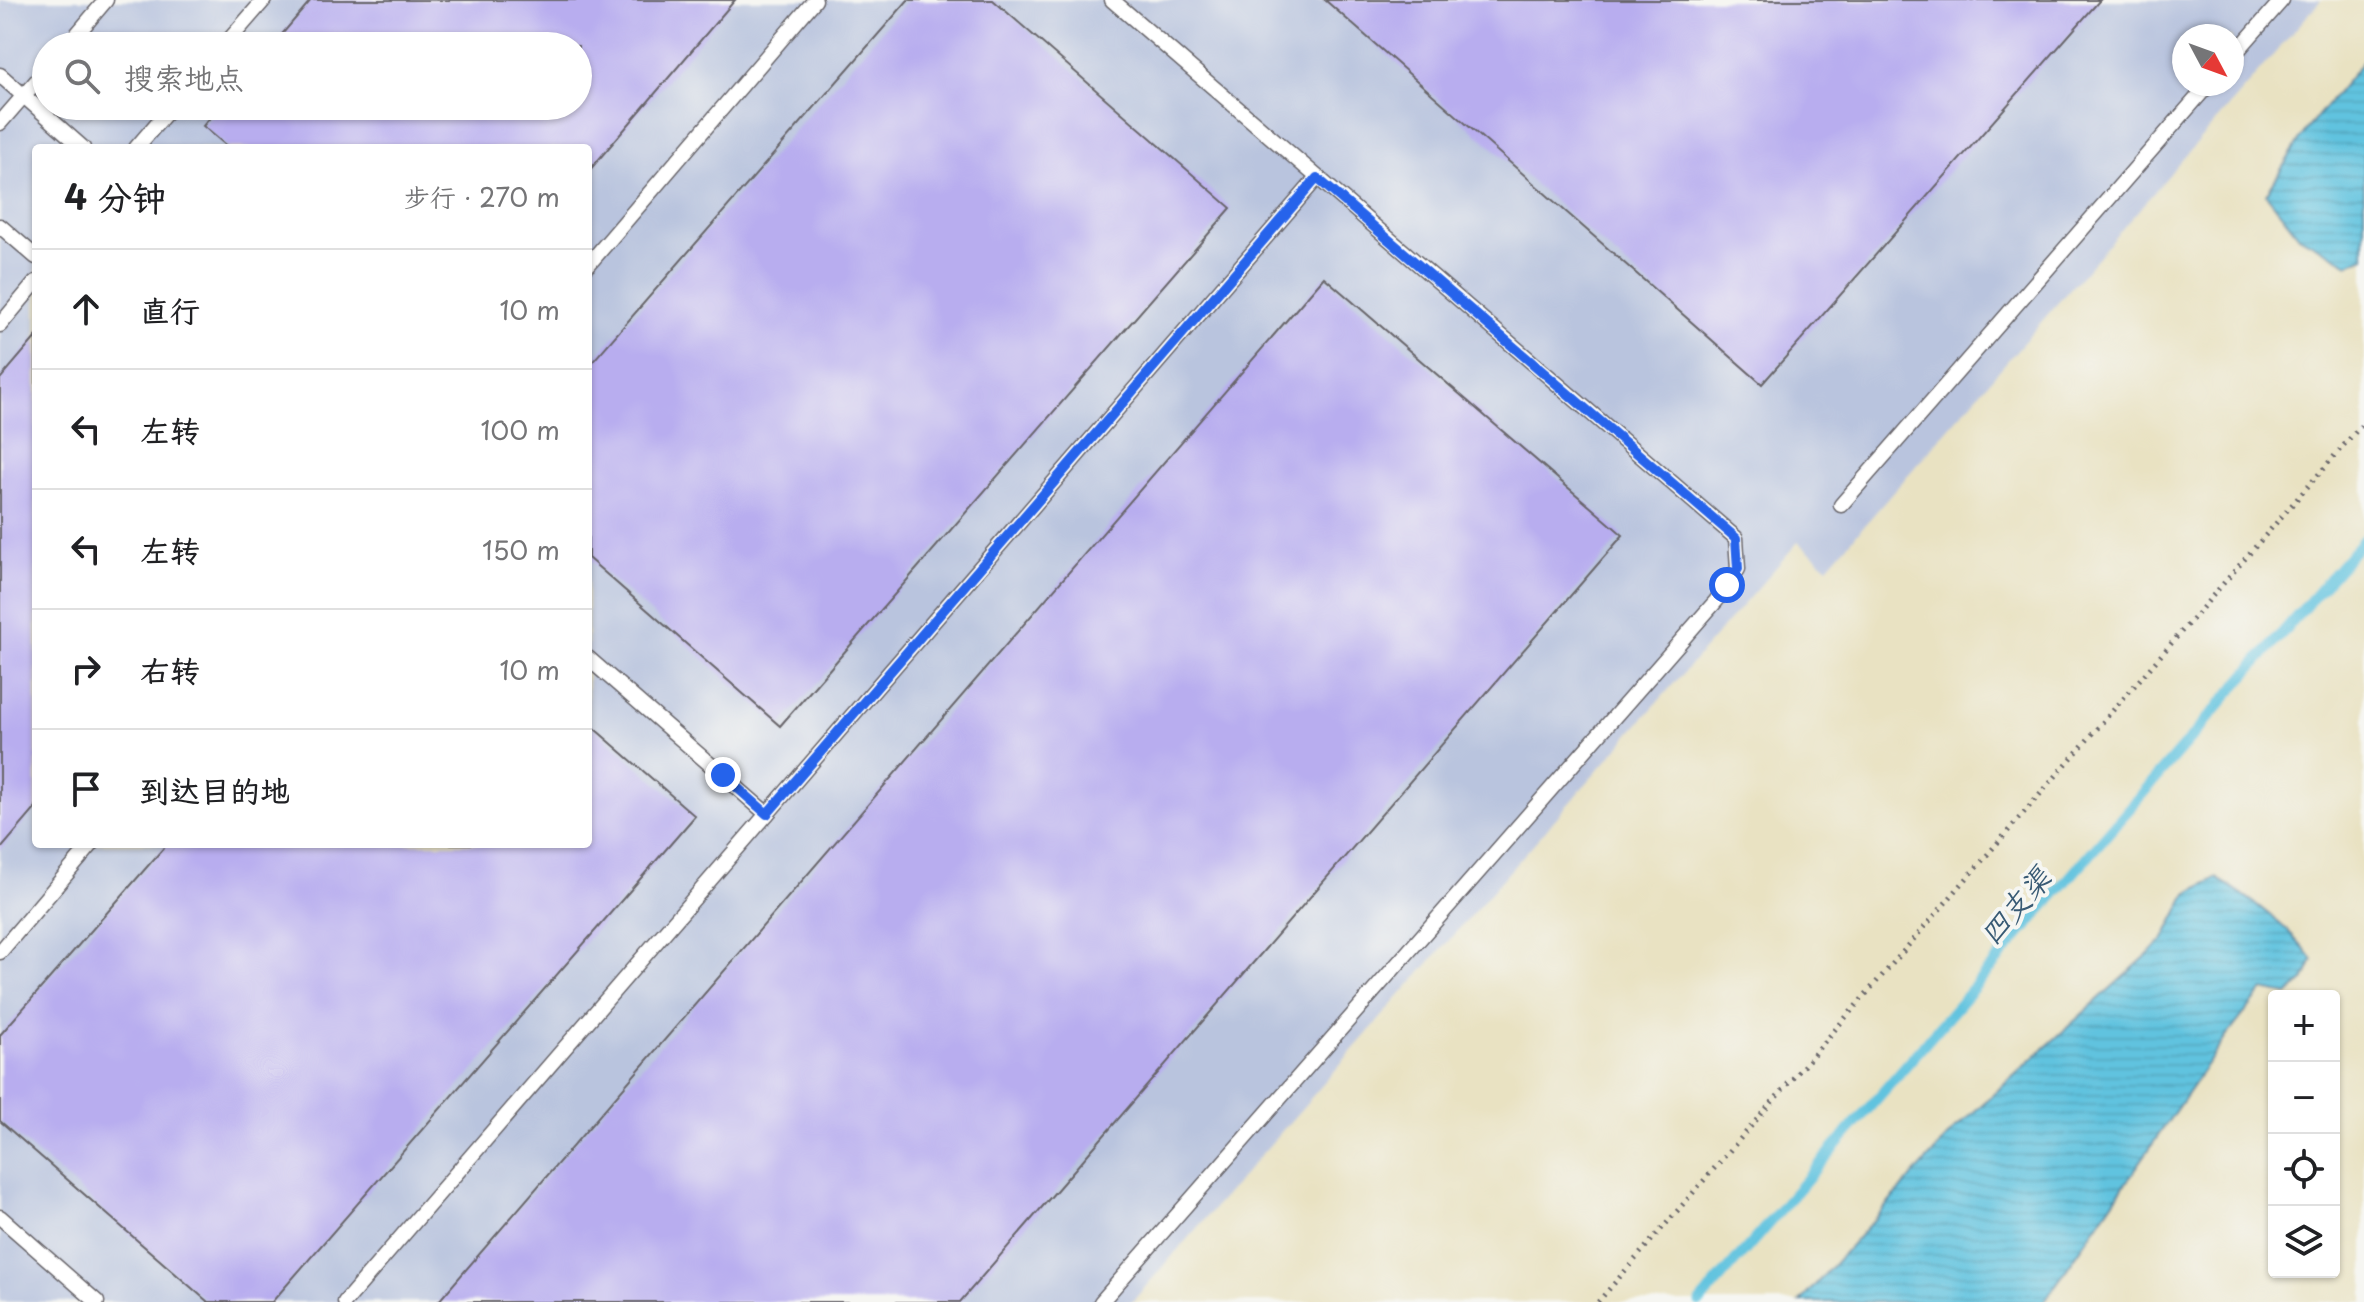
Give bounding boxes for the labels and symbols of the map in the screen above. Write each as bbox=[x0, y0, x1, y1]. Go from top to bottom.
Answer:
north arrow bbox=[2172, 24, 2244, 96]
route start bbox=[1709, 567, 1745, 603]
route end bbox=[705, 757, 741, 793]
water label: 四支渠 bbox=[1967, 854, 2062, 954]

